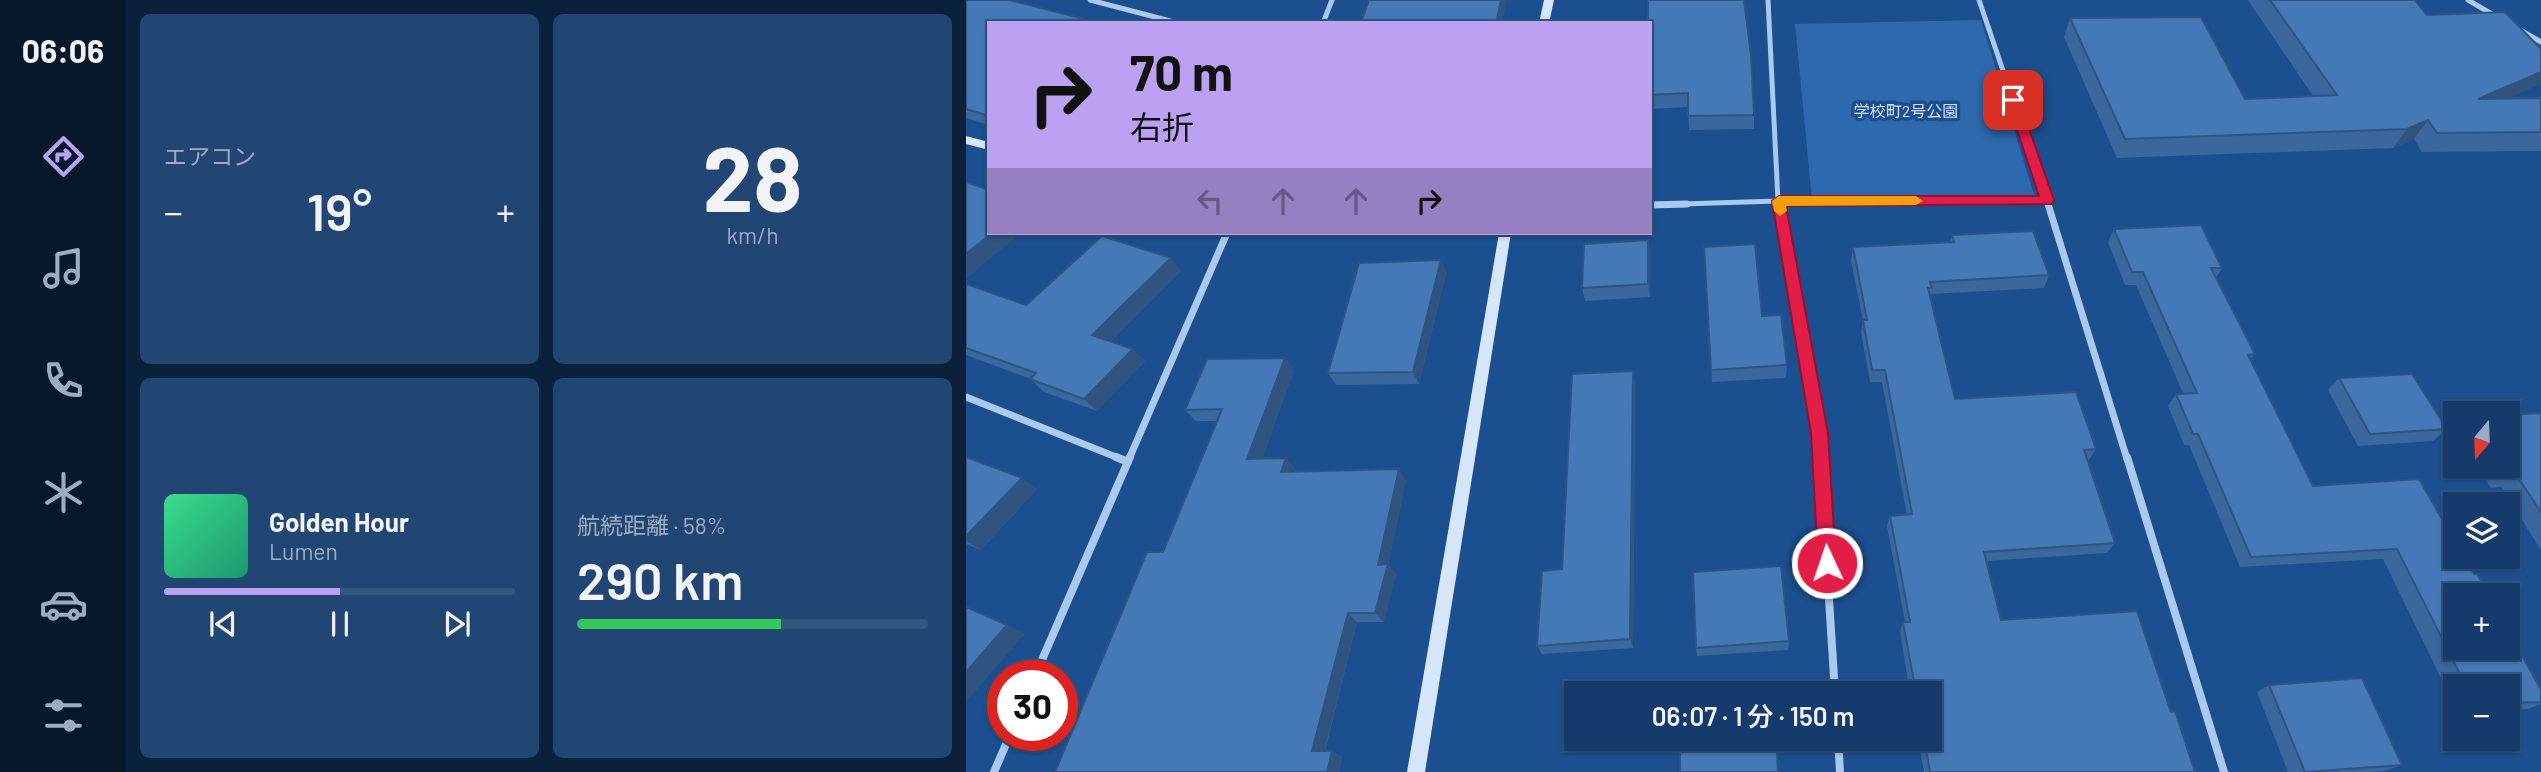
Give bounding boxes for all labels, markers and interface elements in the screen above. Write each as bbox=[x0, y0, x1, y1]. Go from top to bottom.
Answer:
text: 06:06 bbox=[22, 31, 104, 69]
text: 70 m bbox=[1130, 42, 1233, 101]
icon: right bbox=[1015, 49, 1106, 140]
pin bbox=[1983, 70, 2043, 130]
icon: arrive bbox=[1994, 81, 2032, 119]
park label: 学校町2号公園 bbox=[1854, 101, 1958, 120]
text: 右折 bbox=[1130, 107, 1194, 145]
text: 28 bbox=[702, 121, 803, 230]
icon: directions bbox=[39, 132, 88, 181]
text: エアコン bbox=[164, 142, 256, 170]
text: 19° bbox=[307, 179, 372, 241]
icon: left bbox=[1191, 182, 1229, 220]
icon: ahead bbox=[1264, 182, 1302, 220]
icon: ahead bbox=[1337, 182, 1375, 220]
icon: right bbox=[1410, 182, 1448, 220]
text: − bbox=[164, 188, 183, 234]
text: + bbox=[496, 188, 515, 234]
text: km/h bbox=[726, 221, 779, 249]
icon: music bbox=[39, 244, 88, 293]
icon: phone bbox=[39, 356, 88, 405]
north arrow bbox=[2443, 401, 2520, 478]
map controls bbox=[2443, 401, 2520, 751]
icon: climate bbox=[39, 468, 88, 517]
button: layers bbox=[2443, 492, 2520, 569]
text: Golden Hour bbox=[269, 506, 409, 537]
text: 航続距離 · 58% bbox=[577, 511, 726, 539]
position arrow bbox=[1790, 526, 1864, 600]
text: Lumen bbox=[269, 537, 338, 565]
text: 290 km bbox=[577, 548, 743, 610]
icon: car bbox=[39, 580, 88, 629]
button: + bbox=[2443, 583, 2520, 660]
icon: previous bbox=[204, 605, 242, 643]
icon: pause bbox=[321, 605, 359, 643]
icon: next bbox=[438, 605, 476, 643]
speed limit sign: 30 bbox=[987, 660, 1078, 751]
button: − bbox=[2443, 674, 2520, 751]
icon: filters bbox=[39, 691, 88, 740]
text: 06:07 · 1 分 · 150 m bbox=[1652, 700, 1854, 731]

